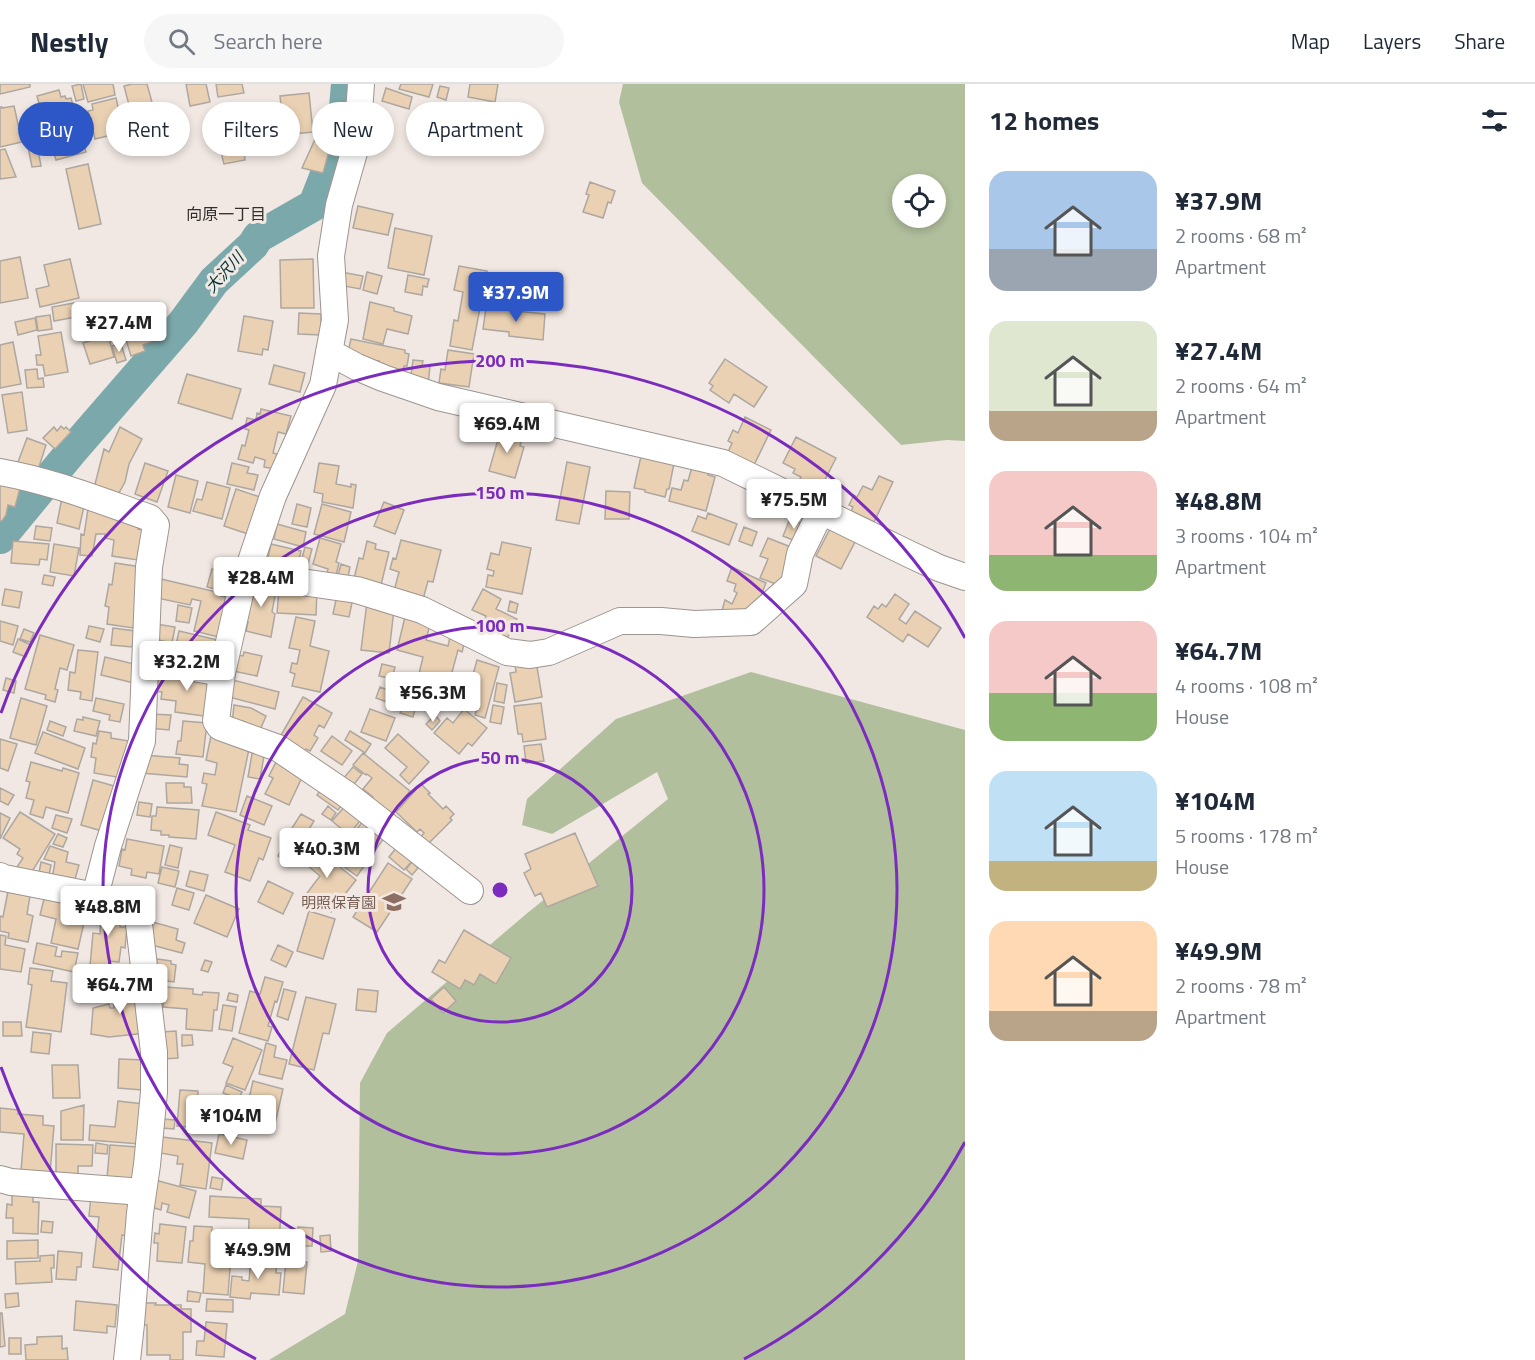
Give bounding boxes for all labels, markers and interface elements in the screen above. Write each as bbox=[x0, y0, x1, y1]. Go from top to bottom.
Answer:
search box bbox=[144, 14, 564, 68]
text: Nestly bbox=[30, 20, 108, 63]
text: Search here bbox=[213, 24, 323, 58]
icon: search bbox=[165, 25, 198, 58]
text: Map bbox=[1291, 25, 1330, 57]
text: Layers bbox=[1363, 25, 1421, 57]
text: Share bbox=[1454, 25, 1505, 57]
text: 12 homes bbox=[989, 101, 1099, 140]
chip: Buy bbox=[18, 102, 94, 156]
chip: Rent bbox=[106, 102, 190, 156]
chip: Filters bbox=[202, 102, 300, 156]
chip: New bbox=[312, 102, 394, 156]
chip: Apartment bbox=[406, 102, 544, 156]
icon: filters bbox=[1478, 104, 1511, 137]
map controls bbox=[892, 174, 946, 228]
button: locate bbox=[892, 174, 946, 228]
text: ¥37.9M bbox=[1175, 181, 1262, 220]
icon: home bbox=[1037, 195, 1109, 267]
district label: 向原一丁目 bbox=[186, 202, 266, 226]
text: 2 rooms · 68 m² bbox=[1175, 220, 1307, 251]
water label: 大沢川 bbox=[199, 245, 250, 298]
text: Apartment bbox=[1175, 251, 1266, 282]
pin: ¥37.9M bbox=[467, 272, 565, 323]
text: ¥37.9M bbox=[482, 276, 550, 307]
pin: ¥27.4M bbox=[70, 302, 168, 353]
text: ¥27.4M bbox=[85, 306, 153, 337]
text: ¥27.4M bbox=[1175, 331, 1262, 370]
icon: home bbox=[1037, 345, 1109, 417]
text: 200 m bbox=[475, 347, 525, 374]
text: 2 rooms · 64 m² bbox=[1175, 370, 1307, 401]
text: Apartment bbox=[1175, 401, 1266, 432]
pin: ¥69.4M bbox=[458, 403, 556, 454]
text: ¥69.4M bbox=[473, 407, 541, 438]
text: 150 m bbox=[475, 479, 525, 506]
pin: ¥75.5M bbox=[745, 479, 843, 530]
text: ¥48.8M bbox=[1175, 481, 1262, 520]
text: ¥75.5M bbox=[760, 483, 828, 514]
icon: home bbox=[1037, 495, 1109, 567]
text: 3 rooms · 104 m² bbox=[1175, 520, 1318, 551]
text: Apartment bbox=[1175, 551, 1266, 582]
pin: ¥28.4M bbox=[212, 557, 310, 608]
text: ¥28.4M bbox=[227, 561, 295, 592]
text: 100 m bbox=[475, 612, 525, 639]
text: ¥64.7M bbox=[1175, 631, 1262, 670]
pin: ¥32.2M bbox=[138, 641, 236, 692]
text: ¥32.2M bbox=[153, 645, 221, 676]
icon: home bbox=[1037, 645, 1109, 717]
text: 4 rooms · 108 m² bbox=[1175, 670, 1318, 701]
pin: ¥56.3M bbox=[384, 672, 482, 723]
text: ¥56.3M bbox=[399, 676, 467, 707]
text: House bbox=[1175, 701, 1229, 732]
text: 50 m bbox=[480, 744, 520, 771]
text: ¥104M bbox=[1175, 781, 1256, 820]
icon: home bbox=[1037, 795, 1109, 867]
text: 5 rooms · 178 m² bbox=[1175, 820, 1318, 851]
pin: ¥40.3M bbox=[278, 828, 376, 879]
text: ¥40.3M bbox=[293, 832, 361, 863]
text: House bbox=[1175, 851, 1229, 882]
centre of rings bbox=[490, 880, 510, 900]
pin: ¥48.8M bbox=[59, 886, 157, 937]
school or university icon: 明照保育園 bbox=[381, 889, 407, 915]
text: ¥48.8M bbox=[74, 890, 142, 921]
place label: 明照保育園 bbox=[301, 891, 376, 914]
text: ¥49.9M bbox=[1175, 931, 1262, 970]
icon: home bbox=[1037, 945, 1109, 1017]
pin: ¥64.7M bbox=[71, 964, 169, 1015]
text: ¥64.7M bbox=[86, 968, 154, 999]
text: 2 rooms · 78 m² bbox=[1175, 970, 1307, 1001]
text: Apartment bbox=[1175, 1001, 1266, 1032]
pin: ¥104M bbox=[189, 1095, 273, 1146]
text: ¥104M bbox=[200, 1099, 262, 1130]
pin: ¥49.9M bbox=[209, 1229, 307, 1280]
text: ¥49.9M bbox=[224, 1233, 292, 1264]

